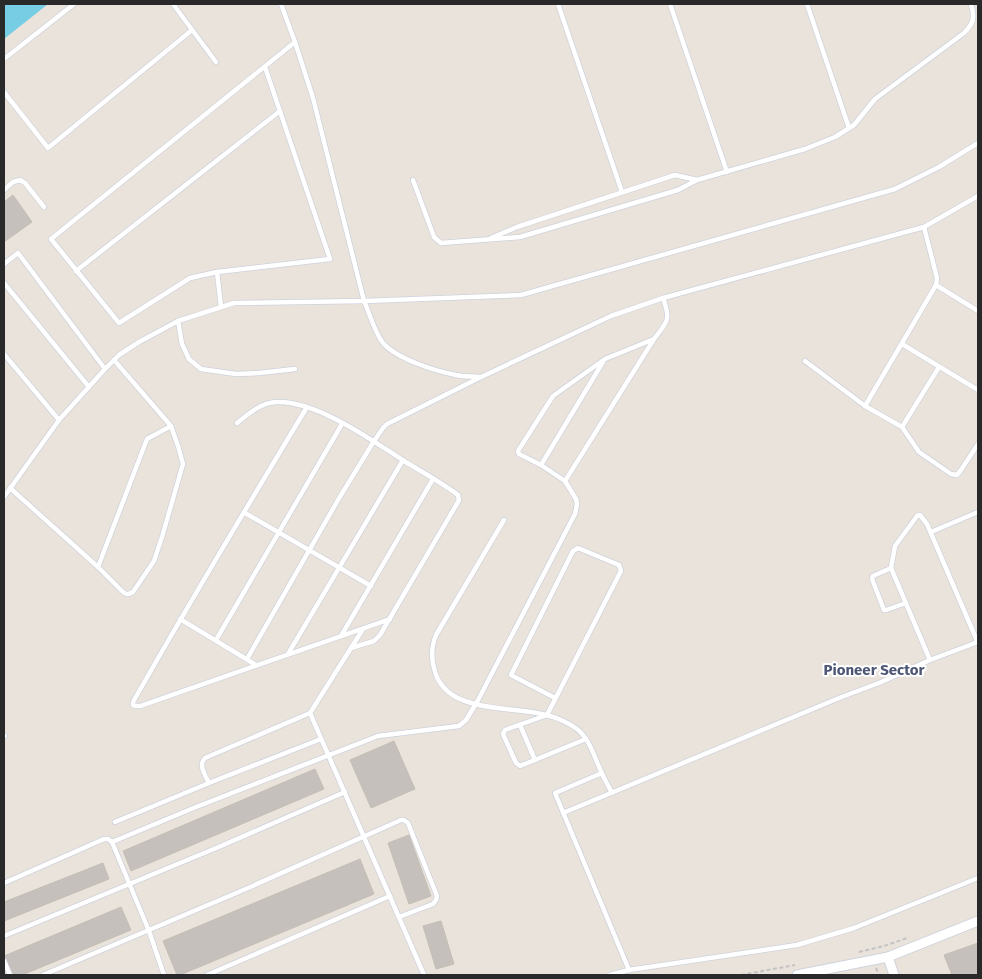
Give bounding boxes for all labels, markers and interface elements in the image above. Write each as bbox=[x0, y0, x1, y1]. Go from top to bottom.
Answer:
district label: Pioneer Sector bbox=[823, 661, 926, 679]

